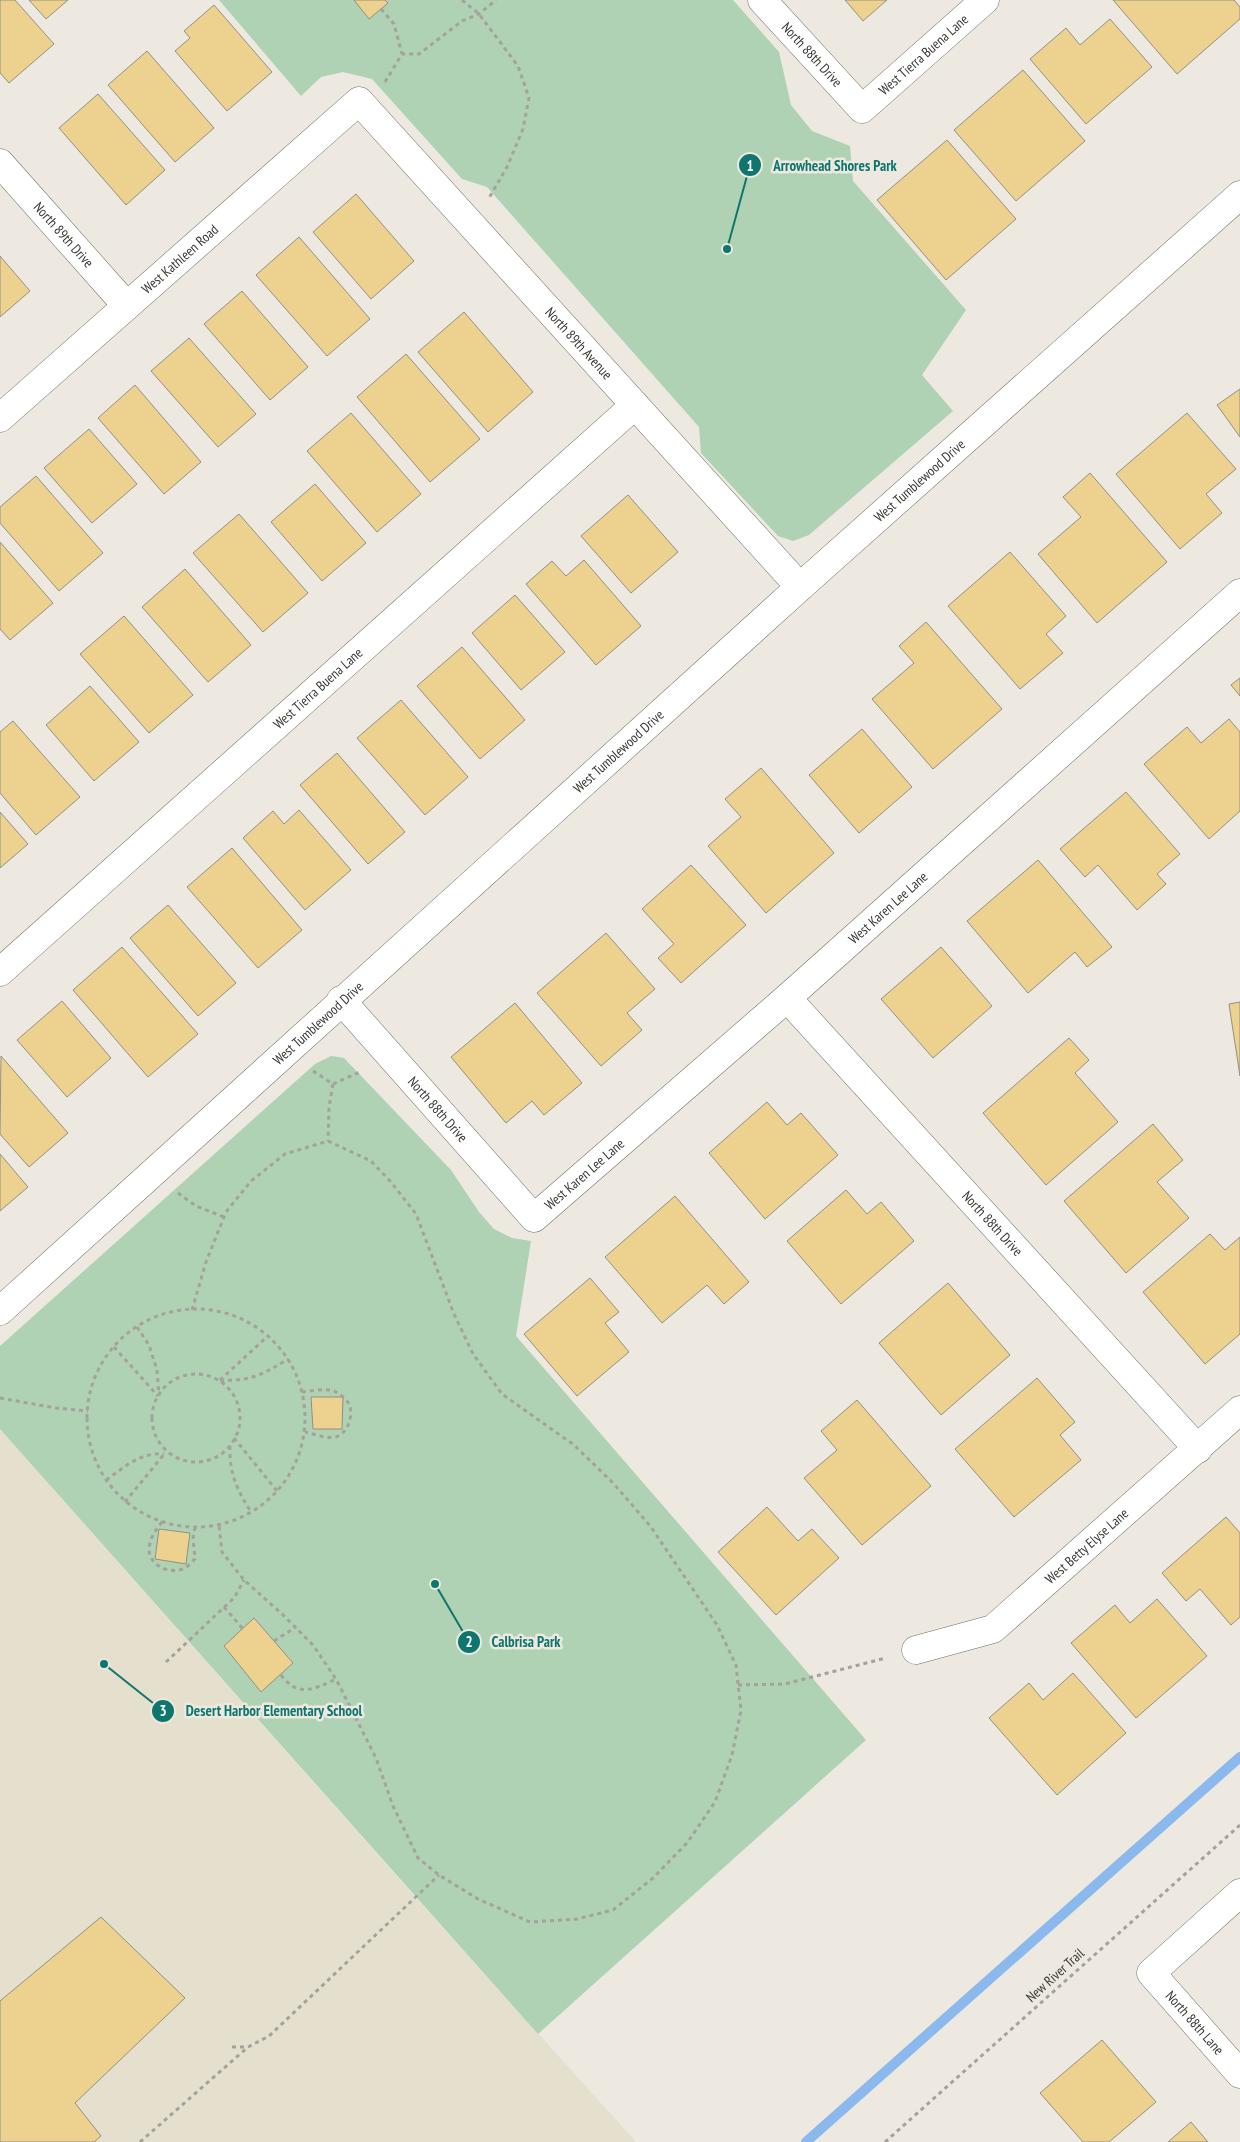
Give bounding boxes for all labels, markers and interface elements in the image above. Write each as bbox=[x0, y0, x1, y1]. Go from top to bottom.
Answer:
street label: West Tierra Buena Lane bbox=[875, 10, 972, 99]
street label: North 88th Drive bbox=[778, 18, 846, 91]
callout: Arrowhead Shores Park bbox=[738, 150, 907, 180]
text: 1 bbox=[746, 156, 754, 175]
text: Arrowhead Shores Park bbox=[772, 156, 898, 175]
street label: North 89th Drive bbox=[30, 198, 98, 272]
street label: West Kathleen Road bbox=[138, 221, 222, 298]
street label: North 89th Avenue bbox=[541, 303, 616, 383]
street label: West Tumblewood Drive bbox=[870, 435, 969, 526]
street label: West Tierra Buena Lane bbox=[269, 644, 366, 733]
street label: West Tumblewood Drive bbox=[569, 706, 668, 797]
street label: West Karen Lee Lane bbox=[845, 867, 932, 948]
street label: West Tumblewood Drive bbox=[269, 977, 367, 1069]
street label: North 88th Drive bbox=[404, 1073, 472, 1146]
street label: West Karen Lee Lane bbox=[541, 1134, 628, 1214]
street label: North 88th Drive bbox=[958, 1187, 1027, 1260]
street label: West Betty Elyse Lane bbox=[1041, 1504, 1132, 1588]
callout: Calbrisa Park bbox=[456, 1627, 570, 1657]
text: 2 bbox=[465, 1632, 473, 1651]
text: Calbrisa Park bbox=[491, 1632, 561, 1651]
callout: Desert Harbor Elementary School bbox=[150, 1696, 372, 1726]
text: 3 bbox=[159, 1701, 167, 1720]
text: Desert Harbor Elementary School bbox=[186, 1701, 363, 1720]
street label: New River Trail bbox=[1022, 1944, 1088, 2006]
street label: North 88th Lane bbox=[1162, 1987, 1228, 2059]

